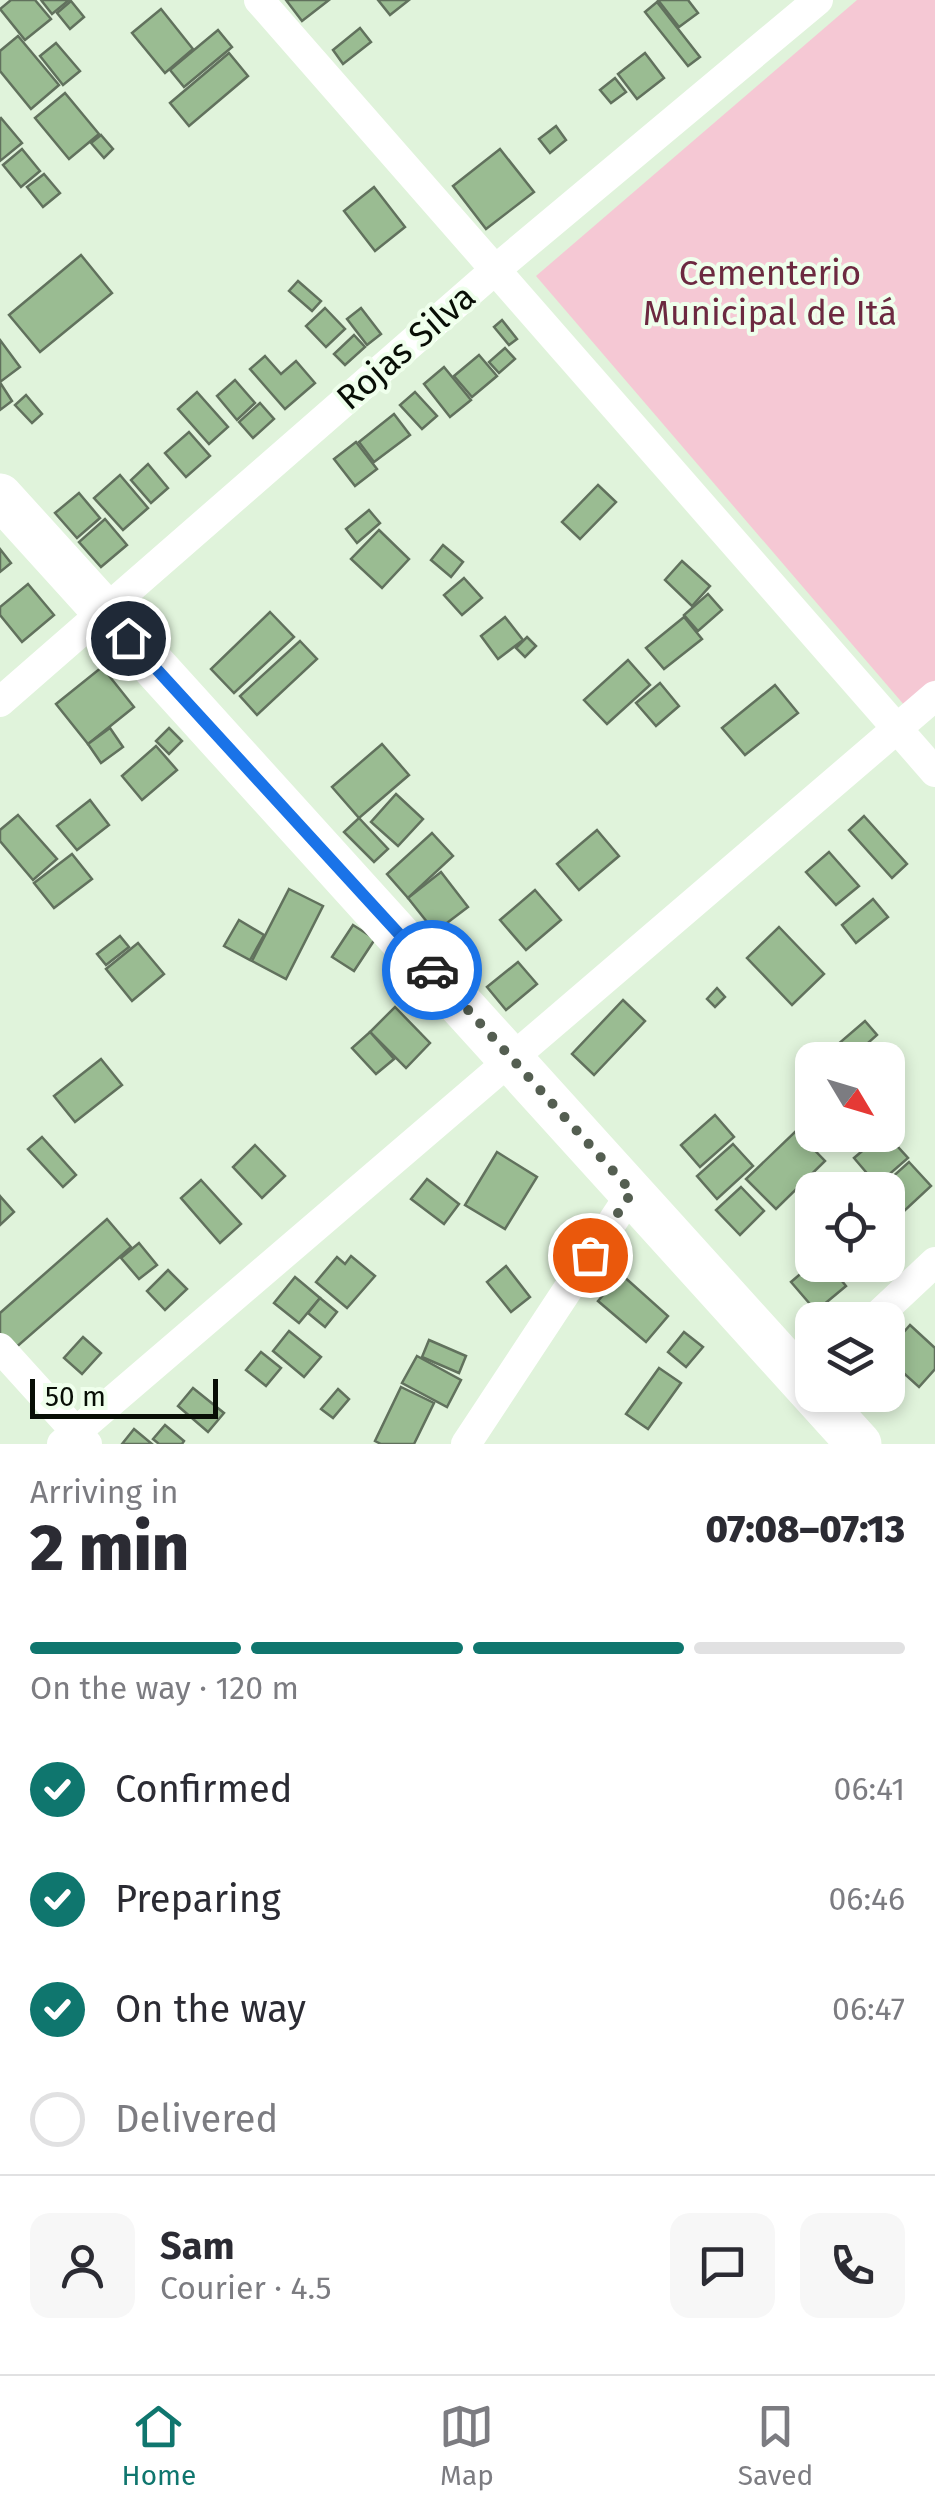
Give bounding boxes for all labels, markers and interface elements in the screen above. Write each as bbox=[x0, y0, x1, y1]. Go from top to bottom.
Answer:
park label: Cementerio Municipal de Itá bbox=[643, 252, 897, 334]
street label: Rojas Silva bbox=[328, 275, 484, 419]
pin bbox=[86, 596, 171, 681]
icon: home bbox=[101, 611, 156, 666]
courier bbox=[382, 920, 482, 1020]
icon: car bbox=[405, 943, 460, 998]
north arrow bbox=[795, 1042, 905, 1152]
map controls bbox=[795, 1042, 905, 1412]
button: locate bbox=[795, 1172, 905, 1282]
pin bbox=[548, 1213, 633, 1298]
icon: bag bbox=[563, 1228, 618, 1283]
button: layers bbox=[795, 1302, 905, 1412]
scale bar bbox=[30, 1374, 218, 1418]
text: 50 m bbox=[45, 1380, 106, 1413]
text: Arriving in bbox=[30, 1473, 178, 1511]
text: 07:08–07:13 bbox=[706, 1506, 905, 1552]
text: 2 min bbox=[30, 1509, 189, 1587]
text: On the way · 120 m bbox=[30, 1669, 299, 1707]
icon: check bbox=[30, 1762, 85, 1817]
text: Confirmed bbox=[115, 1766, 293, 1812]
text: 06:41 bbox=[834, 1770, 905, 1808]
icon: check bbox=[30, 1872, 85, 1927]
text: Preparing bbox=[115, 1876, 281, 1922]
text: 06:46 bbox=[828, 1880, 905, 1918]
icon: check bbox=[30, 1982, 85, 2037]
text: On the way bbox=[115, 1986, 306, 2032]
text: 06:47 bbox=[832, 1990, 905, 2028]
text: Delivered bbox=[115, 2096, 278, 2142]
button: person bbox=[30, 2213, 135, 2318]
button: chat bbox=[670, 2213, 775, 2318]
button: phone bbox=[800, 2213, 905, 2318]
text: Sam bbox=[160, 2223, 235, 2269]
text: Courier · 4.5 bbox=[160, 2269, 331, 2307]
tab: Home bbox=[122, 2399, 196, 2492]
tab: Map bbox=[439, 2399, 494, 2492]
tab: Saved bbox=[738, 2399, 813, 2492]

